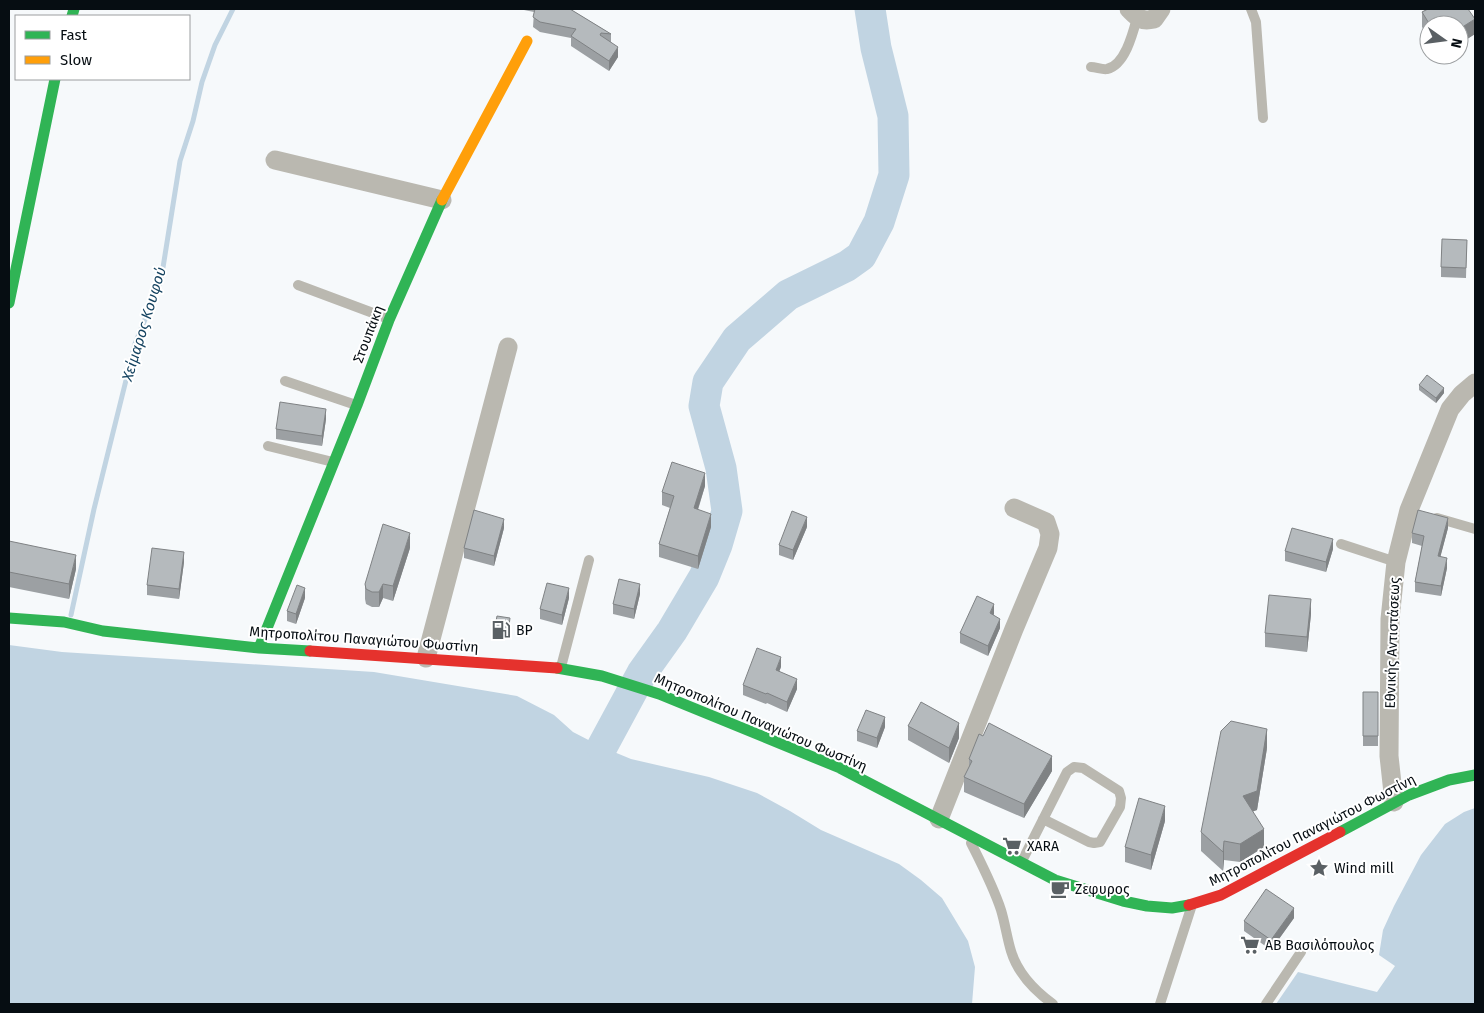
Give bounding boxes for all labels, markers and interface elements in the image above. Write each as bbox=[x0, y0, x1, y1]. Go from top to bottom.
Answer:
legend bbox=[15, 15, 190, 80]
north arrow bbox=[1419, 15, 1469, 65]
text: Fast bbox=[60, 26, 87, 44]
text: N bbox=[1447, 36, 1466, 50]
text: Slow bbox=[60, 51, 92, 69]
water label: Χείμαρος Κουφού bbox=[118, 265, 170, 384]
street label: Στουπάκη bbox=[350, 303, 387, 365]
street label: Εθνικής Αντιστάσεως bbox=[1382, 577, 1403, 709]
fuel station icon: BP bbox=[490, 619, 512, 641]
place label: BP bbox=[516, 622, 533, 639]
street label: Μητροπολίτου Παναγιώτου Φωστίνη bbox=[249, 623, 479, 656]
street label: Μητροπολίτου Παναγιώτου Φωστίνη bbox=[652, 670, 870, 775]
street label: Μητροπολίτου Παναγιώτου Φωστίνη bbox=[1206, 771, 1418, 890]
supermarket icon: XARA bbox=[1001, 835, 1023, 857]
place label: XARA bbox=[1027, 838, 1059, 855]
place icon: Wind mill bbox=[1308, 857, 1330, 879]
place label: Wind mill bbox=[1334, 860, 1394, 877]
cafe icon: Ζεφυρος bbox=[1049, 878, 1071, 900]
place label: Ζεφυρος bbox=[1075, 881, 1130, 898]
supermarket icon: ΑΒ Βασιλόπουλος bbox=[1239, 934, 1261, 956]
place label: ΑΒ Βασιλόπουλος bbox=[1265, 937, 1375, 954]

